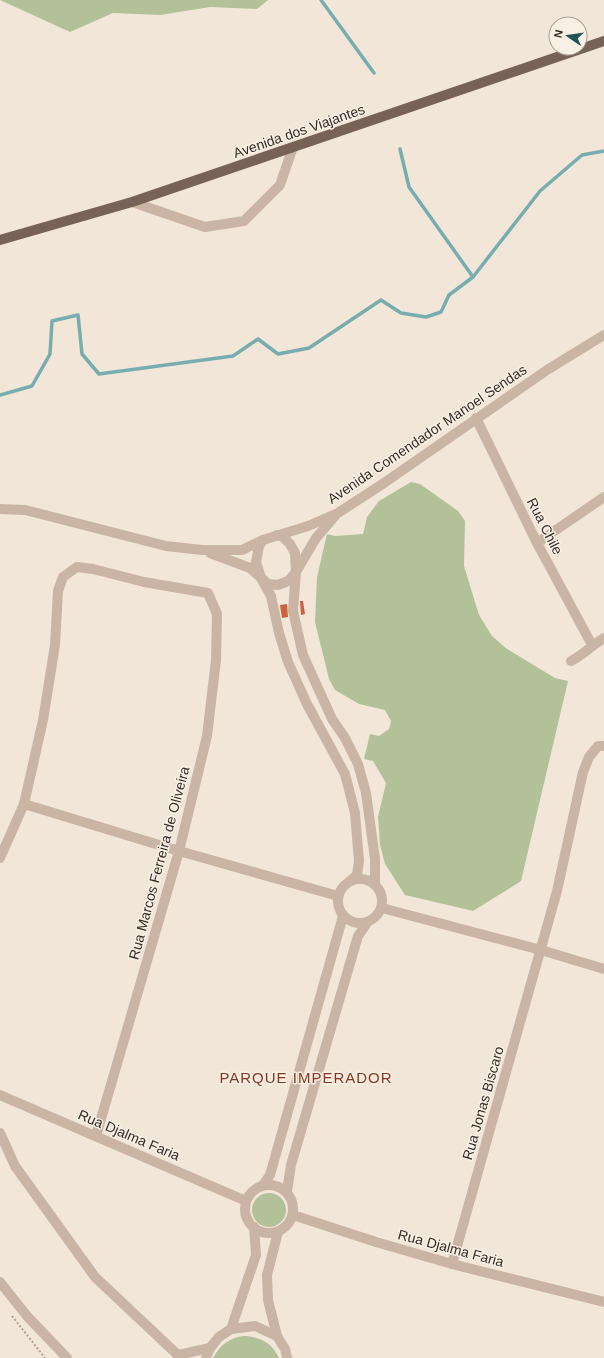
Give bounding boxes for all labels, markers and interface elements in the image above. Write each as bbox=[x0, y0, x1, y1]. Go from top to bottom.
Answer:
north arrow bbox=[548, 16, 588, 56]
text: N bbox=[552, 28, 565, 39]
street label: Avenida dos Viajantes bbox=[231, 101, 367, 161]
street label: Avenida Comendador Manoel Sendas bbox=[325, 361, 529, 507]
street label: Rua Chile bbox=[524, 495, 566, 557]
street label: Rua Marcos Ferreira de Oliveira bbox=[125, 765, 193, 961]
street label: Rua Jonas Biscaro bbox=[459, 1044, 507, 1162]
district label: PARQUE IMPERADOR bbox=[219, 1069, 393, 1086]
street label: Rua Djalma Faria bbox=[76, 1106, 182, 1164]
street label: Rua Djalma Faria bbox=[396, 1226, 506, 1270]

